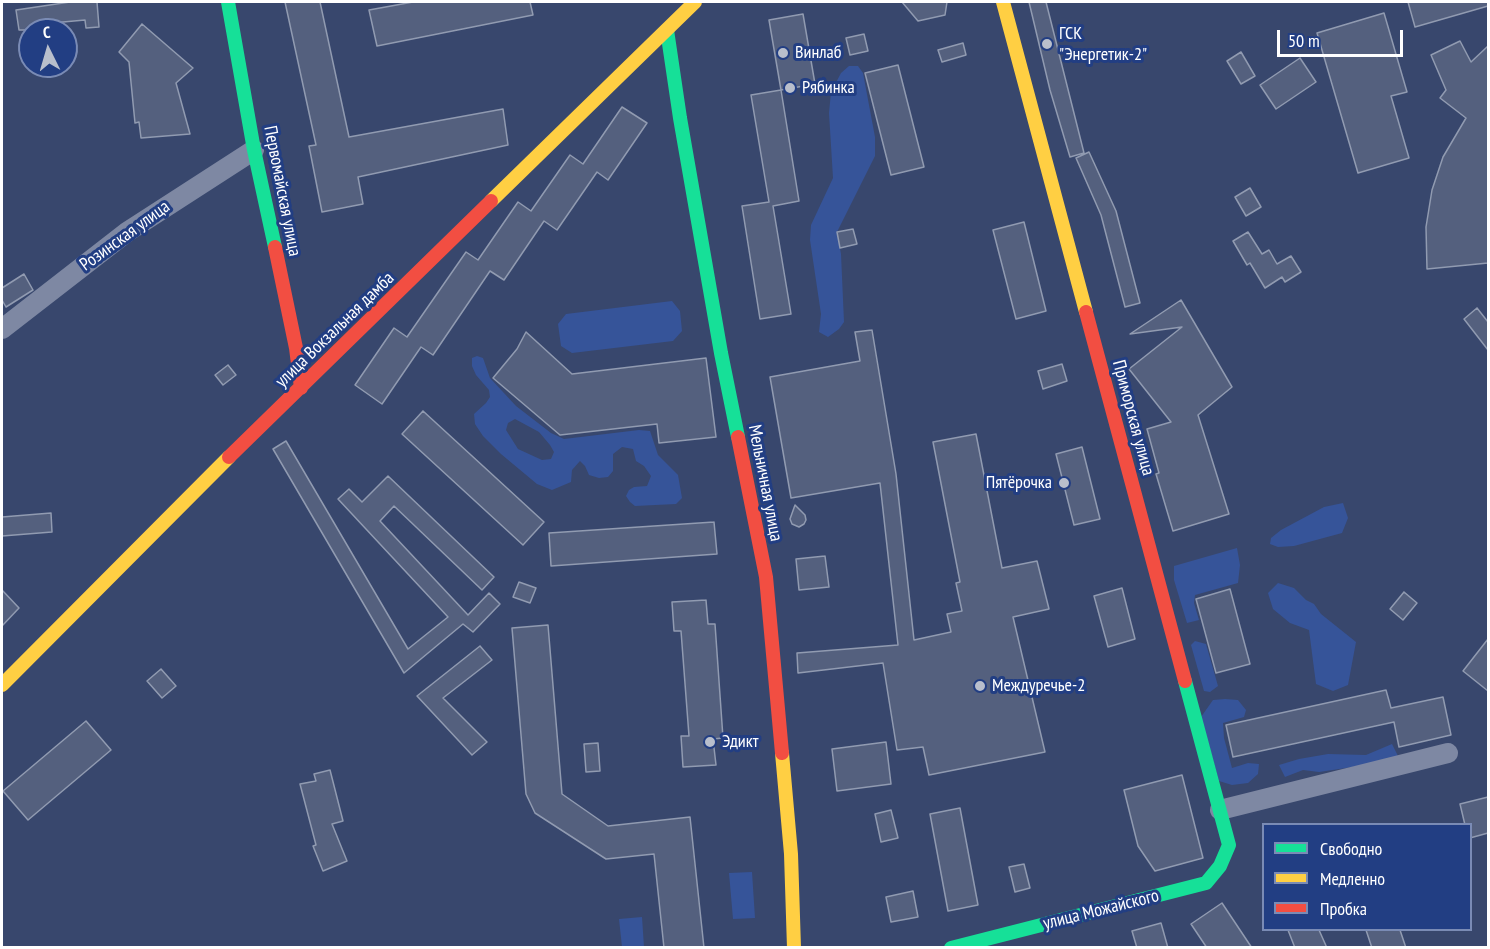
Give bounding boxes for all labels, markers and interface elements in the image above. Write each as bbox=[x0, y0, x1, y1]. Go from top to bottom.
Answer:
north arrow bbox=[18, 18, 78, 78]
scale bar bbox=[1280, 18, 1406, 56]
text: С bbox=[42, 22, 51, 42]
place label: ГСК "Энергетик-2" bbox=[1059, 23, 1147, 66]
text: 50 m bbox=[1288, 29, 1320, 52]
marker: ГСК "Энергетик-2" bbox=[1040, 37, 1054, 51]
place label: Винлаб bbox=[795, 42, 841, 64]
marker: Винлаб bbox=[776, 46, 790, 60]
place label: Рябинка bbox=[802, 77, 855, 99]
marker: Рябинка bbox=[783, 81, 797, 95]
street label: Первомайская улица bbox=[259, 124, 305, 258]
street label: Розинская улица bbox=[76, 196, 174, 276]
street label: улица Вокзальная дамба bbox=[271, 268, 399, 392]
street label: Приморская улица bbox=[1107, 358, 1159, 478]
street label: Мельничная улица bbox=[743, 423, 787, 543]
place label: Пятёрочка bbox=[986, 472, 1052, 494]
marker: Пятёрочка bbox=[1057, 476, 1071, 490]
place label: Междуречье-2 bbox=[992, 675, 1085, 697]
marker: Междуречье-2 bbox=[973, 679, 987, 693]
place label: Эдикт bbox=[722, 731, 758, 753]
marker: Эдикт bbox=[703, 735, 717, 749]
legend bbox=[1262, 823, 1472, 931]
text: Свободно bbox=[1320, 837, 1382, 860]
text: Медленно bbox=[1320, 867, 1385, 890]
street label: улица Можайского bbox=[1041, 885, 1161, 935]
text: Пробка bbox=[1320, 897, 1367, 920]

